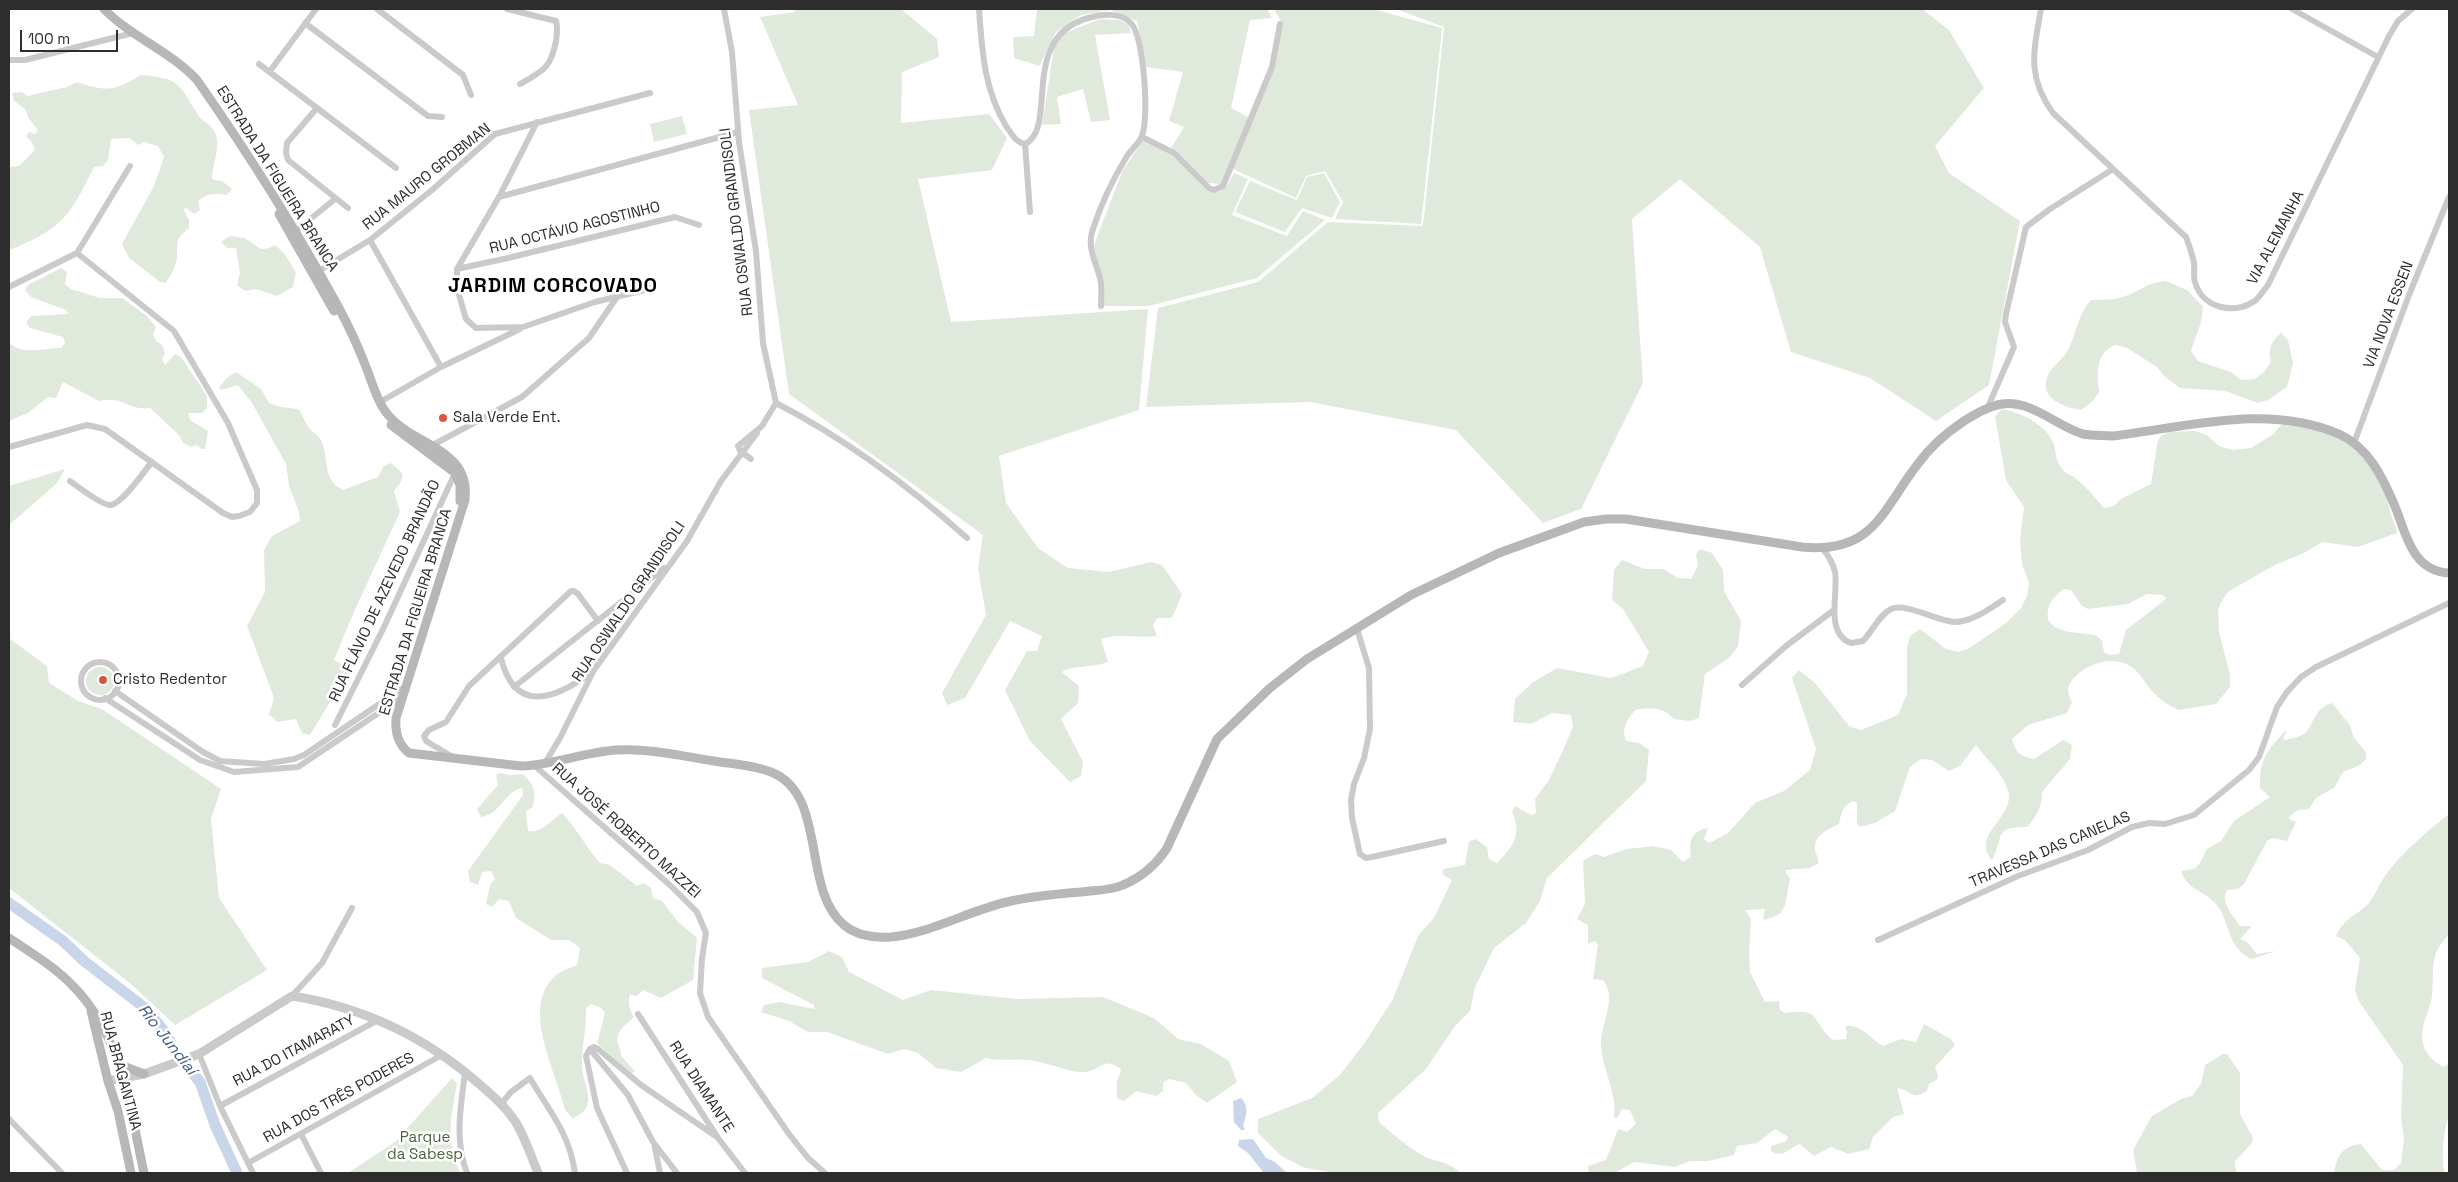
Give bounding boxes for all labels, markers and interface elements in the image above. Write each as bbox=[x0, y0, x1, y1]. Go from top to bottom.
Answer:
scale bar bbox=[22, 20, 120, 52]
text: 100 m bbox=[28, 29, 70, 48]
street label: ESTRADA DA FIGUEIRA BRANCA bbox=[212, 83, 342, 275]
street label: RUA MAURO GROBMAN bbox=[359, 120, 495, 234]
street label: RUA OSWALDO GRANDISOLI bbox=[717, 127, 757, 317]
street label: VIA ALEMANHA bbox=[2244, 188, 2308, 288]
street label: RUA OCTÁVIO AGOSTINHO bbox=[488, 198, 662, 258]
street label: VIA NOVA ESSEN bbox=[2360, 259, 2418, 371]
district label: JARDIM CORCOVADO bbox=[446, 275, 660, 299]
place label: Sala Verde Ent. bbox=[453, 409, 560, 427]
marker: Sala Verde Ent. bbox=[437, 412, 449, 424]
street label: RUA FLÁVIO DE AZEVEDO BRANDÃO bbox=[326, 477, 444, 705]
street label: ESTRADA DA FIGUEIRA BRANCA bbox=[376, 506, 456, 718]
street label: RUA OSWALDO GRANDISOLI bbox=[569, 518, 689, 686]
place label: Cristo Redentor bbox=[113, 671, 227, 689]
marker: Cristo Redentor bbox=[97, 674, 109, 686]
street label: RUA JOSÉ ROBERTO MAZZEI bbox=[548, 760, 704, 902]
street label: TRAVESSA DAS CANELAS bbox=[1967, 808, 2133, 892]
water label: Rio Jundiaí bbox=[134, 1001, 200, 1079]
street label: RUA BRAGANTINA bbox=[95, 1010, 145, 1132]
street label: RUA DO ITAMARATY bbox=[230, 1011, 358, 1091]
street label: RUA DIAMANTE bbox=[665, 1038, 737, 1136]
street label: RUA DOS TRÊS PODERES bbox=[260, 1049, 418, 1147]
park label: Parque da Sabesp bbox=[387, 1129, 463, 1164]

